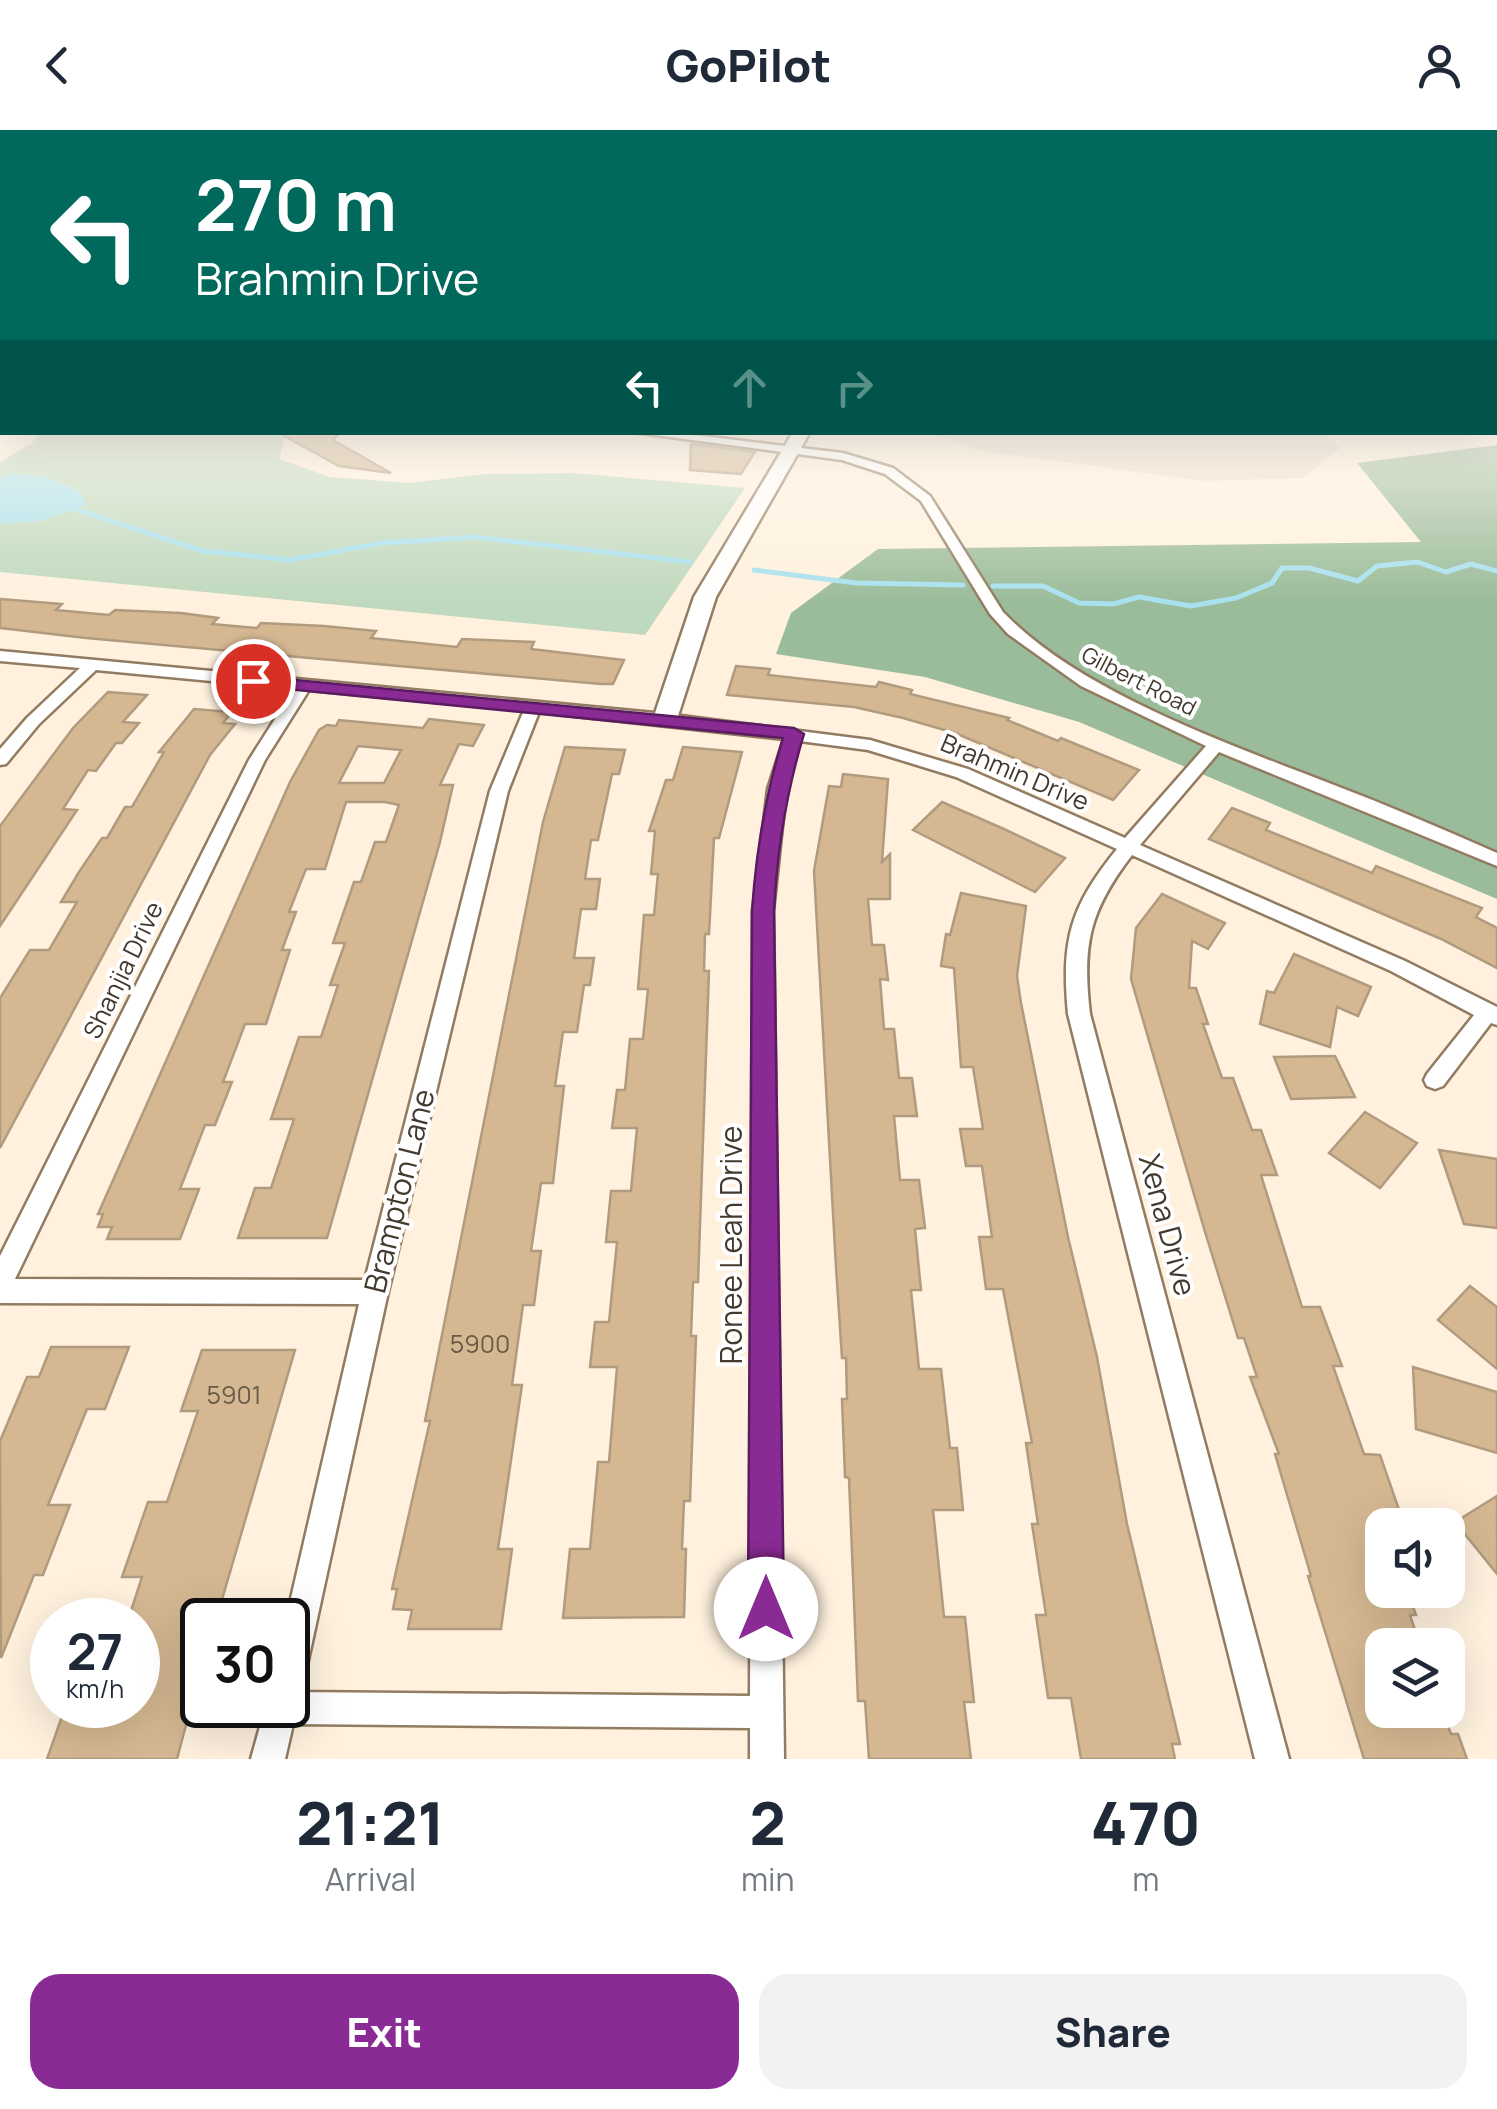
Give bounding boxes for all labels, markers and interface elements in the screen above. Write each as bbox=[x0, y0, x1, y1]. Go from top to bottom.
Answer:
text: GoPilot bbox=[666, 34, 831, 96]
icon: back bbox=[30, 38, 85, 93]
icon: person bbox=[1412, 38, 1467, 93]
text: 270 m bbox=[195, 156, 397, 252]
icon: left bbox=[30, 170, 160, 300]
text: Brahmin Drive bbox=[195, 247, 479, 309]
icon: left bbox=[617, 360, 672, 415]
icon: ahead bbox=[722, 360, 777, 415]
icon: right bbox=[827, 360, 882, 415]
pin bbox=[211, 639, 296, 724]
street label: Gilbert Road bbox=[1077, 639, 1201, 723]
icon: arrive bbox=[226, 654, 281, 709]
street label: Brahmin Drive bbox=[936, 725, 1095, 819]
street label: Shanjia Drive bbox=[74, 895, 171, 1044]
street label: Brampton Lane bbox=[353, 1084, 444, 1297]
street label: Ronee Leah Drive bbox=[710, 1126, 751, 1364]
street label: Xena Drive bbox=[1130, 1149, 1207, 1300]
house number: 5900 bbox=[450, 1326, 510, 1361]
house number: 5901 bbox=[207, 1377, 261, 1412]
map controls bbox=[1365, 1508, 1465, 1728]
button: sound bbox=[1365, 1508, 1465, 1608]
position arrow bbox=[714, 1557, 818, 1661]
speed limit sign: 30 bbox=[180, 1598, 310, 1728]
text: 27 bbox=[67, 1617, 123, 1685]
button: layers bbox=[1365, 1628, 1465, 1728]
text: km/h bbox=[66, 1671, 124, 1706]
text: 21:21 bbox=[296, 1781, 445, 1863]
text: 2 bbox=[750, 1781, 786, 1863]
text: 470 bbox=[1091, 1781, 1201, 1863]
text: Arrival bbox=[325, 1857, 416, 1901]
text: min bbox=[741, 1857, 795, 1901]
text: m bbox=[1132, 1857, 1159, 1901]
button: Exit bbox=[30, 1974, 739, 2089]
button: Share bbox=[759, 1974, 1467, 2089]

